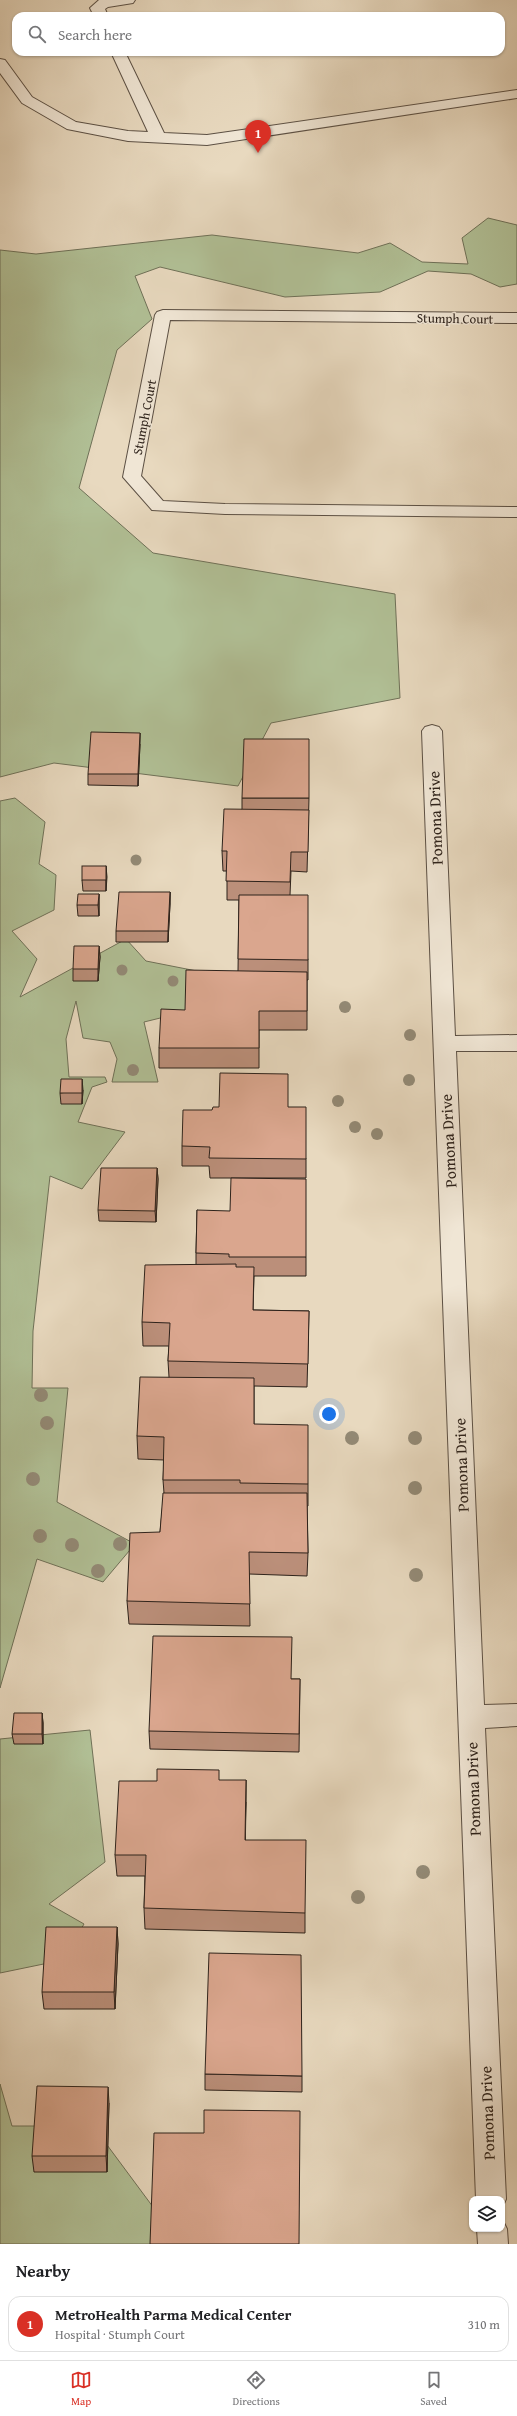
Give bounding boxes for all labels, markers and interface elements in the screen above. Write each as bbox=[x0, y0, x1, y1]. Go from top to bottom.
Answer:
search box bbox=[12, 12, 505, 56]
icon: search bbox=[26, 23, 48, 45]
text: Search here bbox=[58, 24, 132, 45]
pin: 1 bbox=[245, 120, 271, 153]
street label: Stumph Court bbox=[417, 308, 494, 329]
street label: Stumph Court bbox=[128, 377, 161, 456]
street label: Pomona Drive bbox=[421, 771, 449, 865]
street label: Pomona Drive bbox=[434, 1093, 462, 1189]
your location bbox=[319, 1404, 339, 1424]
street label: Pomona Drive bbox=[447, 1418, 475, 1512]
street label: Pomona Drive bbox=[459, 1742, 487, 1836]
street label: Pomona Drive bbox=[473, 2066, 501, 2160]
map controls bbox=[469, 2196, 505, 2232]
button: layers bbox=[469, 2196, 505, 2232]
text: Nearby bbox=[16, 2258, 70, 2283]
text: MetroHealth Parma Medical Center bbox=[55, 2304, 291, 2325]
text: 1 bbox=[27, 2315, 33, 2334]
text: 310 m bbox=[468, 2315, 500, 2334]
text: Hospital · Stumph Court bbox=[55, 2325, 185, 2344]
tab: Map bbox=[70, 2369, 92, 2409]
tab: Directions bbox=[233, 2369, 280, 2409]
tab: Saved bbox=[420, 2369, 447, 2409]

